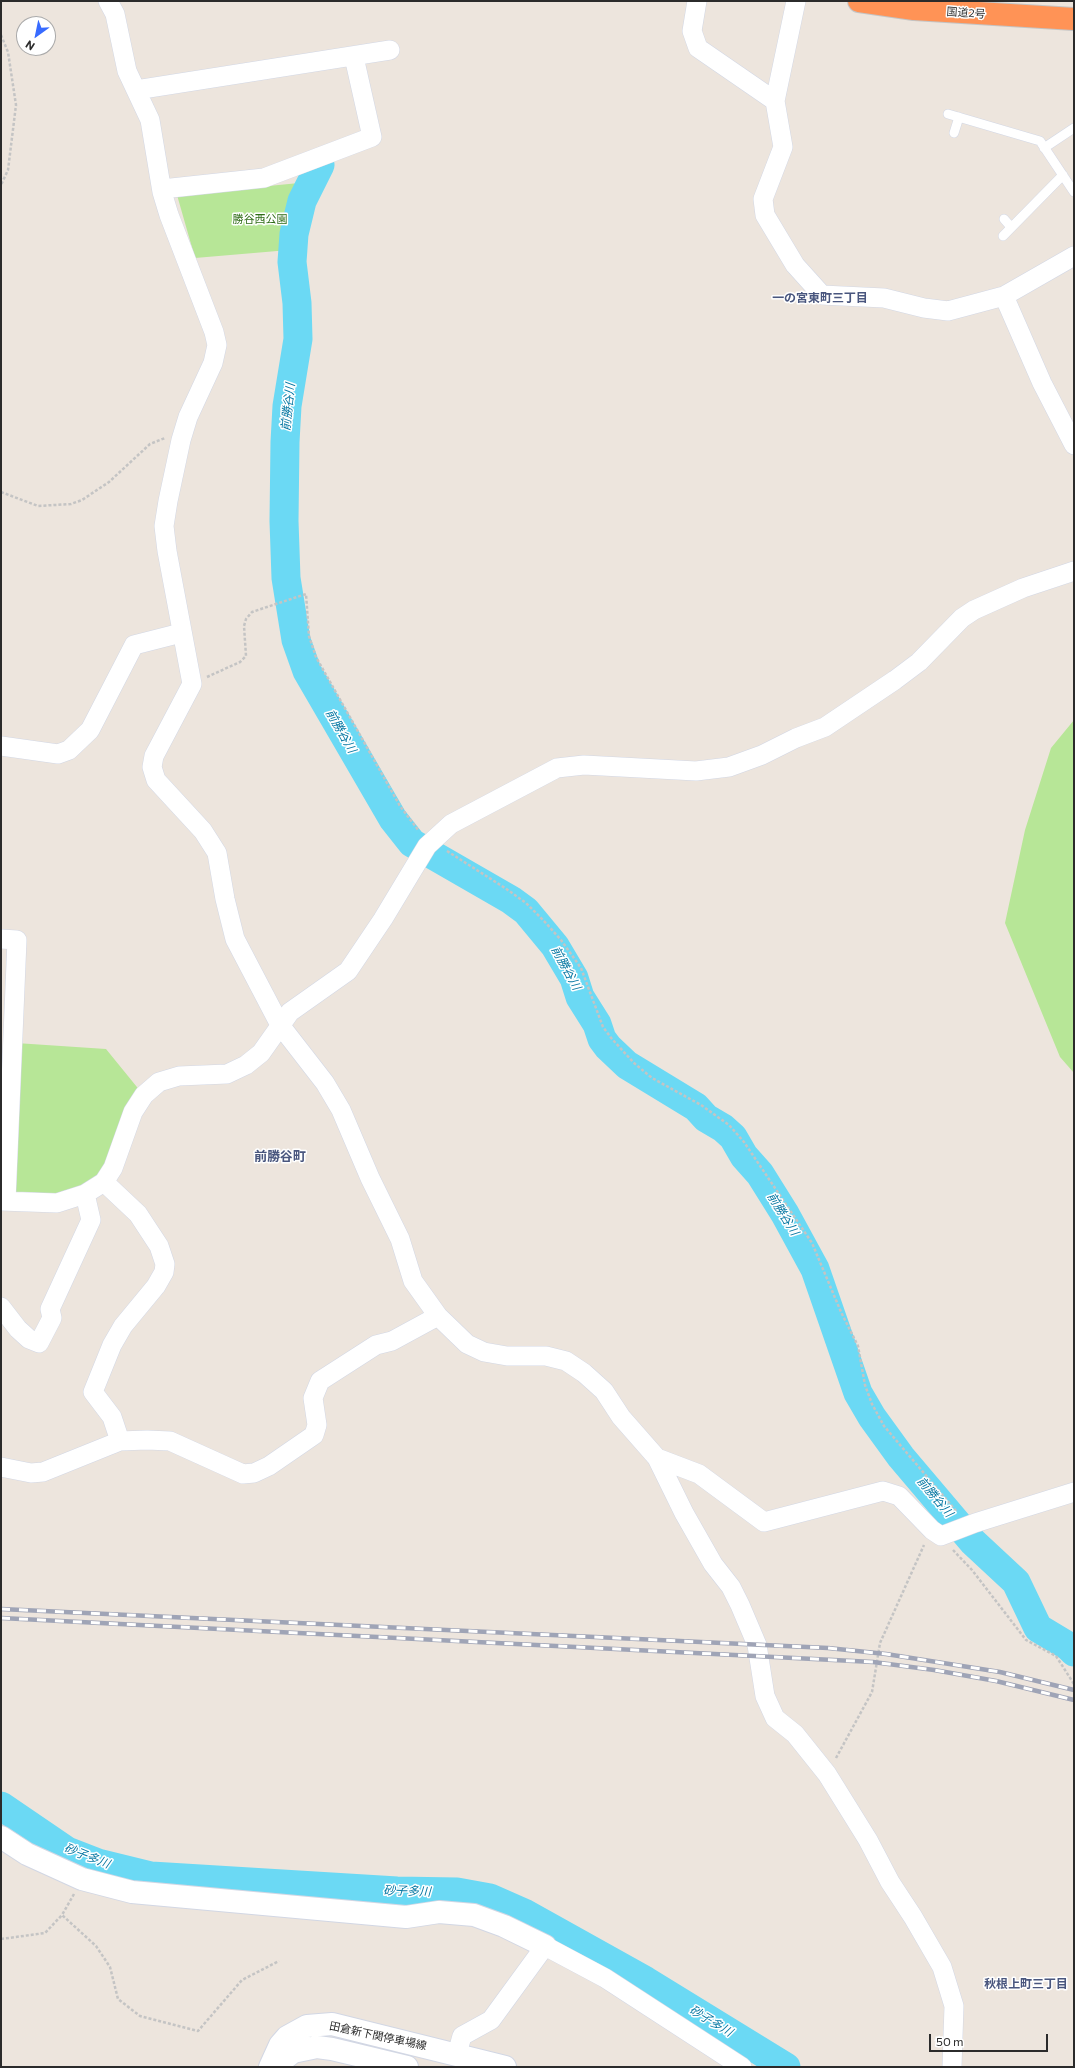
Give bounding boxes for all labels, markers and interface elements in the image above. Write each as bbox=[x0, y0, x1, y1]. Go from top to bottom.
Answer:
street label: 国道2号 bbox=[946, 5, 986, 21]
north arrow bbox=[16, 16, 56, 56]
text: N bbox=[23, 38, 37, 53]
park label: 勝谷西公園 bbox=[233, 212, 287, 226]
district label: 一の宮東町三丁目 bbox=[772, 291, 868, 305]
water label: 前勝谷川 bbox=[278, 382, 298, 432]
water label: 前勝谷川 bbox=[323, 707, 359, 755]
water label: 前勝谷川 bbox=[548, 944, 584, 992]
district label: 前勝谷町 bbox=[254, 1149, 306, 1165]
water label: 前勝谷川 bbox=[764, 1190, 802, 1238]
water label: 前勝谷川 bbox=[914, 1474, 956, 1520]
water label: 砂子多川 bbox=[62, 1841, 112, 1871]
water label: 砂子多川 bbox=[383, 1883, 431, 1899]
district label: 秋根上町三丁目 bbox=[984, 1977, 1068, 1991]
water label: 砂子多川 bbox=[687, 2002, 735, 2040]
street label: 田倉新下関停車場線 bbox=[328, 2019, 428, 2053]
scale bar bbox=[931, 2026, 1050, 2052]
text: 50 m bbox=[936, 2034, 964, 2048]

